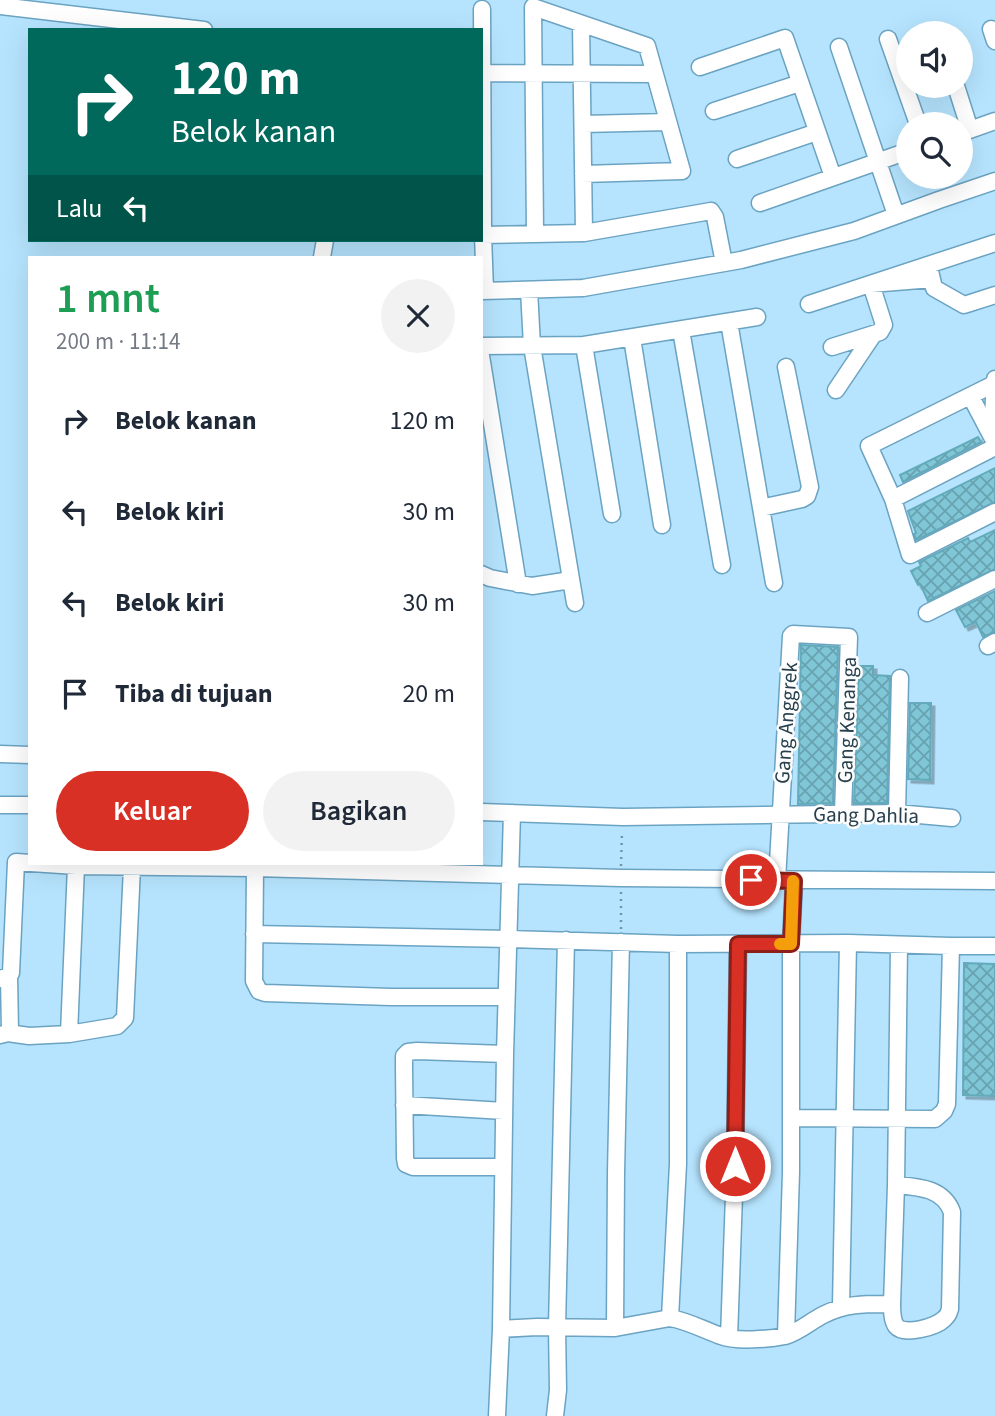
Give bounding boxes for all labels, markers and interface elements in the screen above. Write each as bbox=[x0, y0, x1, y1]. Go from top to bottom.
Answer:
map controls bbox=[896, 21, 973, 189]
button: sound bbox=[896, 21, 973, 98]
text: 120 m bbox=[171, 44, 300, 114]
icon: right bbox=[56, 56, 147, 147]
text: Belok kanan bbox=[171, 109, 336, 155]
button: search bbox=[896, 112, 973, 189]
icon: left bbox=[117, 189, 155, 227]
text: Lalu bbox=[56, 190, 103, 227]
text: 1 mnt bbox=[56, 269, 160, 329]
button: close bbox=[381, 279, 455, 353]
text: 200 m · 11:14 bbox=[56, 325, 180, 358]
icon: right bbox=[56, 402, 94, 440]
text: Belok kanan bbox=[115, 402, 257, 439]
text: 120 m bbox=[389, 402, 455, 439]
icon: left bbox=[56, 493, 94, 531]
text: Belok kiri bbox=[115, 493, 224, 530]
text: 30 m bbox=[402, 493, 455, 530]
icon: left bbox=[56, 584, 94, 622]
text: Belok kiri bbox=[115, 584, 224, 621]
text: 30 m bbox=[402, 584, 455, 621]
street label: Gang Kenanga bbox=[830, 656, 864, 784]
street label: Gang Anggrek bbox=[767, 661, 805, 785]
icon: arrive bbox=[56, 675, 94, 713]
text: Tiba di tujuan bbox=[115, 675, 273, 712]
text: 20 m bbox=[402, 675, 455, 712]
button: Keluar bbox=[56, 771, 249, 851]
button: Bagikan bbox=[263, 771, 455, 851]
street label: Gang Dahlia bbox=[813, 799, 919, 831]
pin bbox=[721, 850, 781, 910]
icon: arrive bbox=[732, 861, 770, 899]
position arrow bbox=[698, 1129, 772, 1203]

